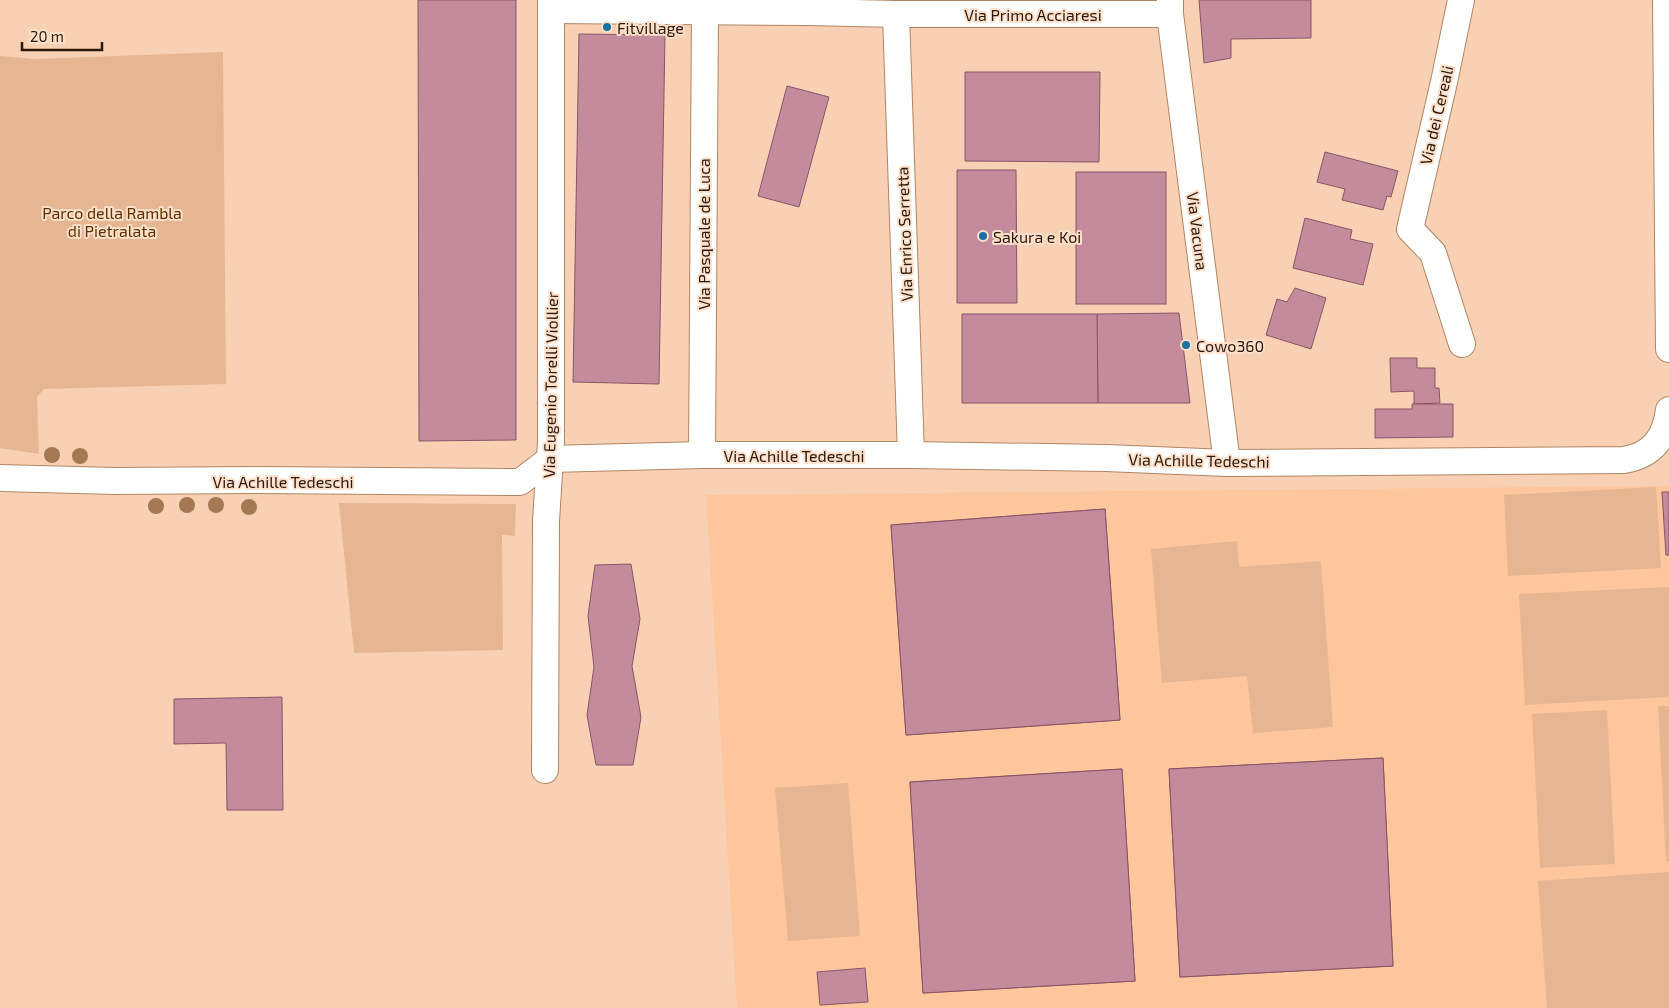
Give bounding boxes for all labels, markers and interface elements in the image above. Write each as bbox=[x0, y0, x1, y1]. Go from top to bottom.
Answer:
street label: Via Primo Acciaresi bbox=[964, 5, 1102, 24]
place label: Fitvillage bbox=[617, 18, 684, 37]
scale bar bbox=[22, 20, 102, 52]
marker: Fitvillage bbox=[601, 21, 613, 33]
text: 20 m bbox=[30, 27, 64, 45]
street label: Via dei Cereali bbox=[1415, 63, 1457, 167]
street label: Via Pasquale de Luca bbox=[694, 158, 713, 310]
street label: Via Enrico Serretta bbox=[892, 166, 916, 302]
street label: Via Vacuna bbox=[1184, 191, 1212, 271]
park label: Parco della Rambla di Pietralata bbox=[42, 203, 182, 240]
place label: Sakura e Koi bbox=[993, 227, 1081, 246]
marker: Sakura e Koi bbox=[977, 230, 989, 242]
street label: Via Eugenio Torelli Viollier bbox=[539, 291, 561, 478]
place label: Cowo360 bbox=[1196, 336, 1264, 355]
marker: Cowo360 bbox=[1180, 339, 1192, 351]
street label: Via Achille Tedeschi bbox=[723, 446, 865, 465]
street label: Via Achille Tedeschi bbox=[1128, 449, 1270, 471]
street label: Via Achille Tedeschi bbox=[212, 472, 354, 491]

